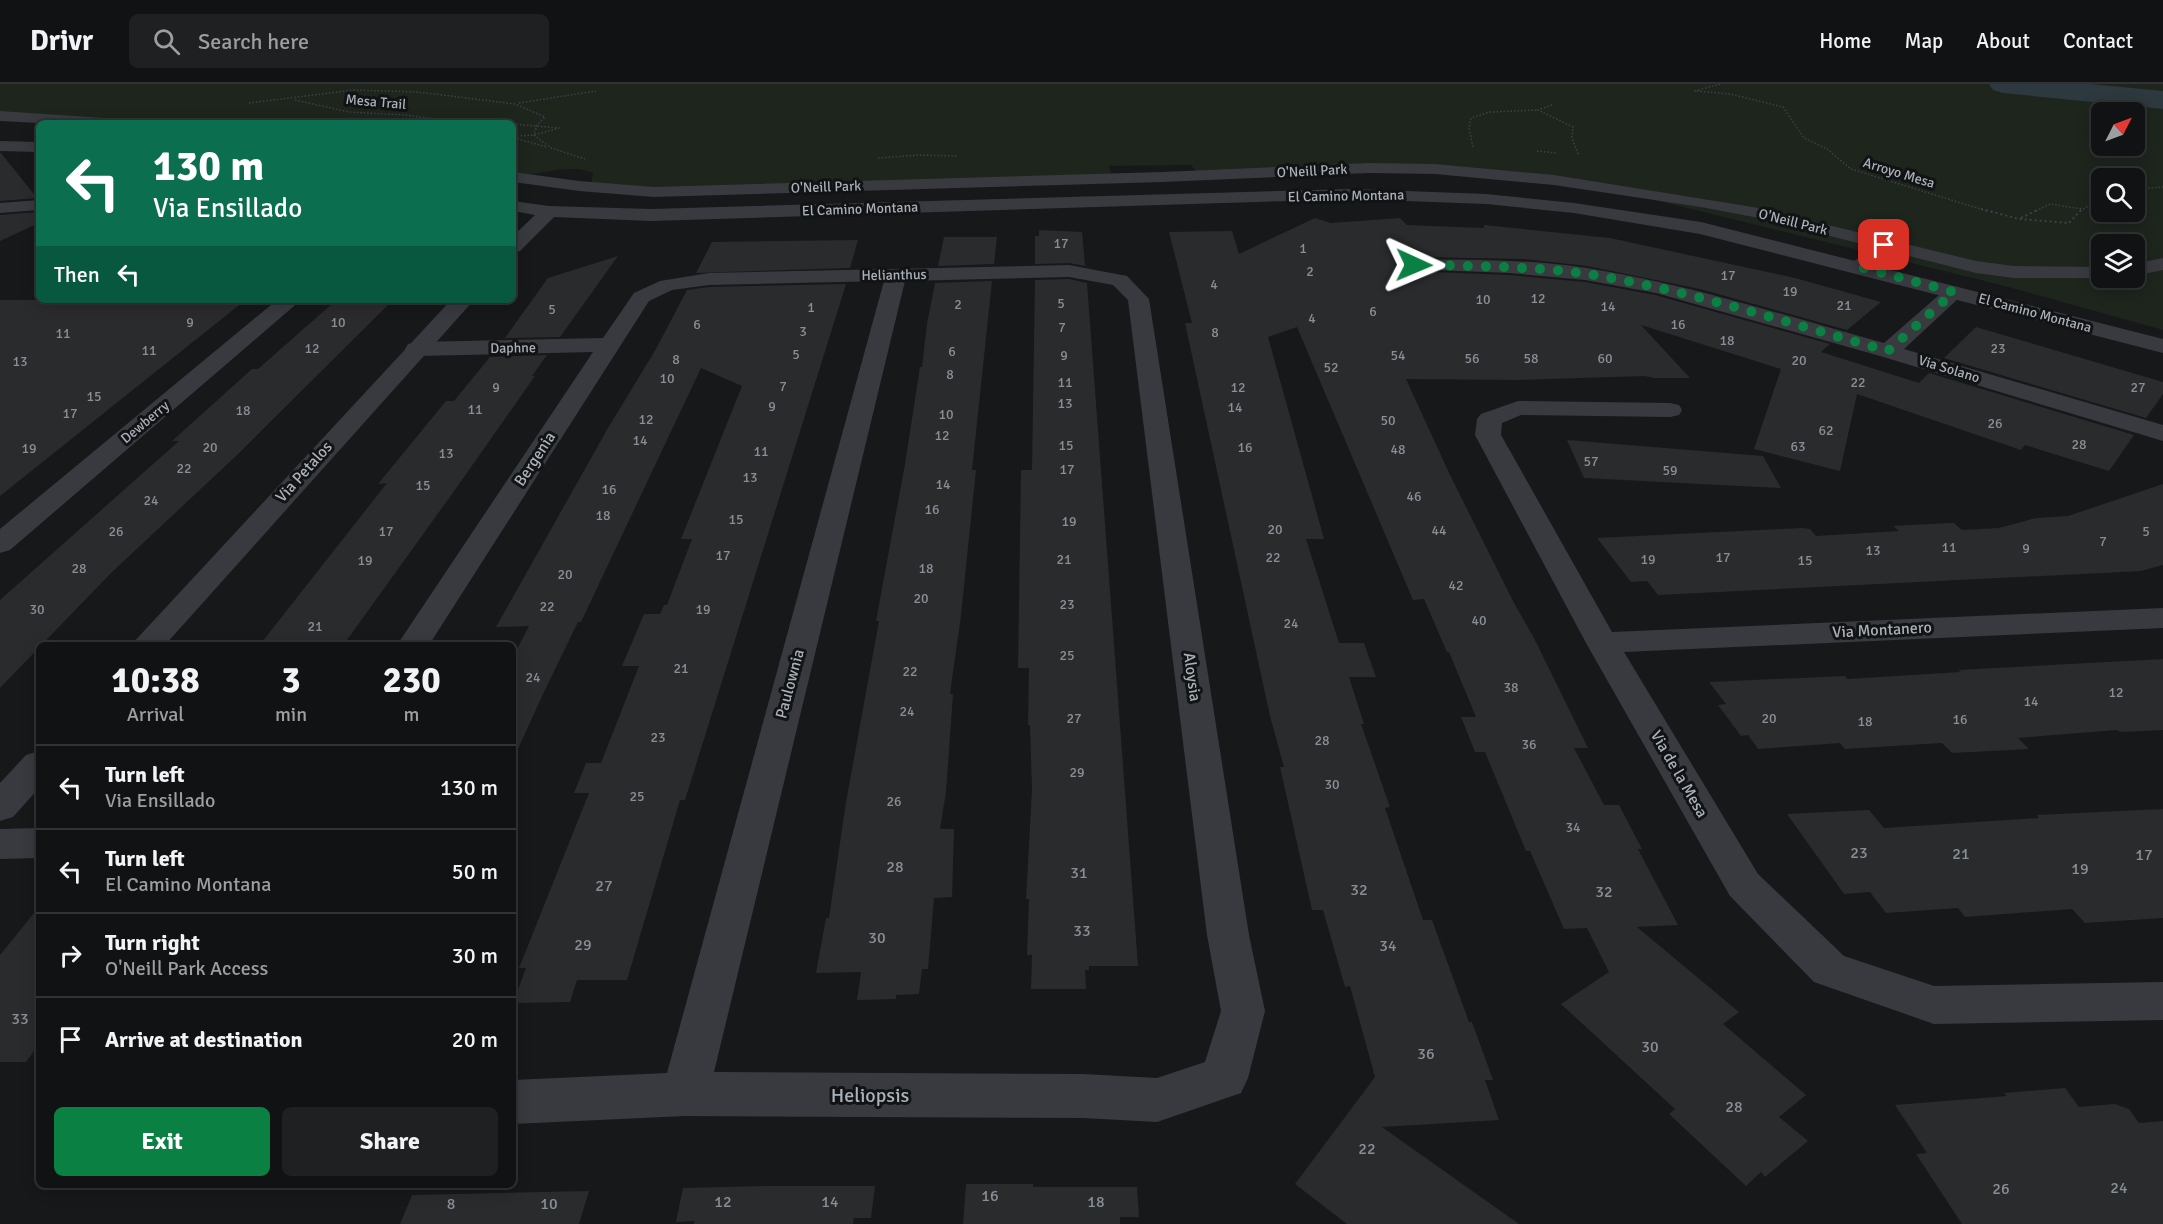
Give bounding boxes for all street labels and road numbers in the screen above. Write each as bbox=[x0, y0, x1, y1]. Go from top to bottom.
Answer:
street label: Mesa Trail bbox=[345, 91, 407, 113]
street label: Arroyo Mesa bbox=[1861, 154, 1937, 192]
street label: O'Neill Park bbox=[1276, 161, 1348, 181]
street label: O'Neill Park bbox=[790, 177, 862, 197]
street label: El Camino Montana bbox=[1288, 186, 1404, 206]
street label: El Camino Montana bbox=[801, 198, 919, 220]
street label: O'Neill Park bbox=[1757, 205, 1829, 239]
street label: Helianthus bbox=[861, 266, 927, 284]
street label: El Camino Montana bbox=[1977, 290, 2093, 336]
street label: Daphne bbox=[490, 339, 536, 357]
street label: Via Solano bbox=[1916, 352, 1982, 386]
street label: Dewberry bbox=[117, 397, 173, 447]
street label: Bergenia bbox=[510, 428, 560, 490]
street label: Via Petalos bbox=[271, 437, 337, 507]
street label: Via Montanero bbox=[1832, 617, 1932, 643]
street label: Paulownia bbox=[771, 647, 809, 721]
street label: Aloysia bbox=[1179, 651, 1205, 703]
street label: Via de la Mesa bbox=[1646, 727, 1712, 821]
street label: Heliopsis bbox=[831, 1083, 910, 1108]

